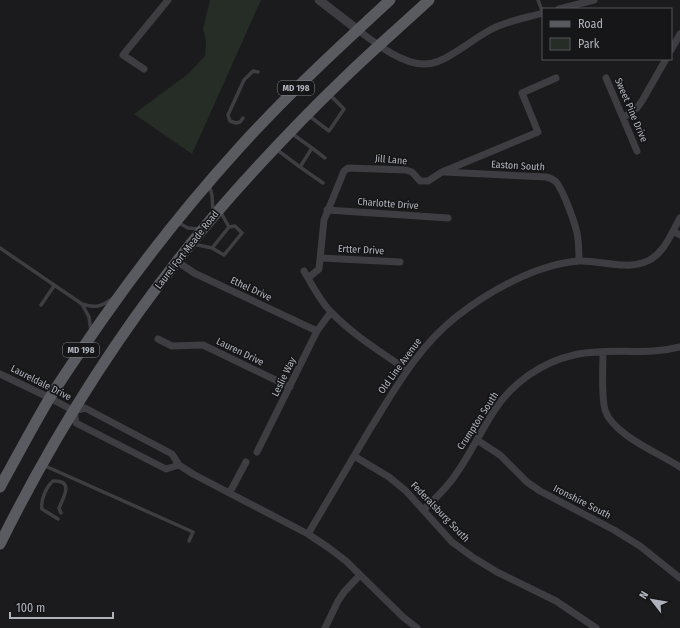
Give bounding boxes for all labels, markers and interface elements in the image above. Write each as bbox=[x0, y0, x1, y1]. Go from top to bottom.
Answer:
legend bbox=[542, 8, 672, 60]
text: Road bbox=[578, 17, 603, 31]
text: Park bbox=[578, 37, 600, 51]
street label: Sweet Pine Drive bbox=[612, 76, 650, 144]
road number: MD 198 bbox=[278, 81, 314, 95]
street label: Jill Lane bbox=[374, 153, 408, 167]
street label: Easton South bbox=[491, 159, 545, 173]
street label: Charlotte Drive bbox=[357, 196, 419, 212]
street label: Laurel Fort Meade Road bbox=[153, 208, 221, 292]
street label: Ertter Drive bbox=[338, 243, 385, 257]
street label: Ethel Drive bbox=[228, 274, 274, 304]
street label: Lauren Drive bbox=[214, 335, 266, 369]
street label: Old Line Avenue bbox=[376, 336, 424, 396]
road number: MD 198 bbox=[63, 343, 99, 357]
street label: Leslie Way bbox=[269, 355, 299, 399]
street label: Laureldale Drive bbox=[9, 363, 73, 403]
street label: Crumpton South bbox=[455, 390, 501, 452]
street label: Federalsburg South bbox=[408, 479, 472, 545]
street label: Ironshire South bbox=[551, 482, 613, 522]
north arrow bbox=[632, 580, 672, 620]
text: N bbox=[637, 589, 651, 601]
scale bar bbox=[10, 594, 113, 620]
text: 100 m bbox=[16, 601, 45, 615]

